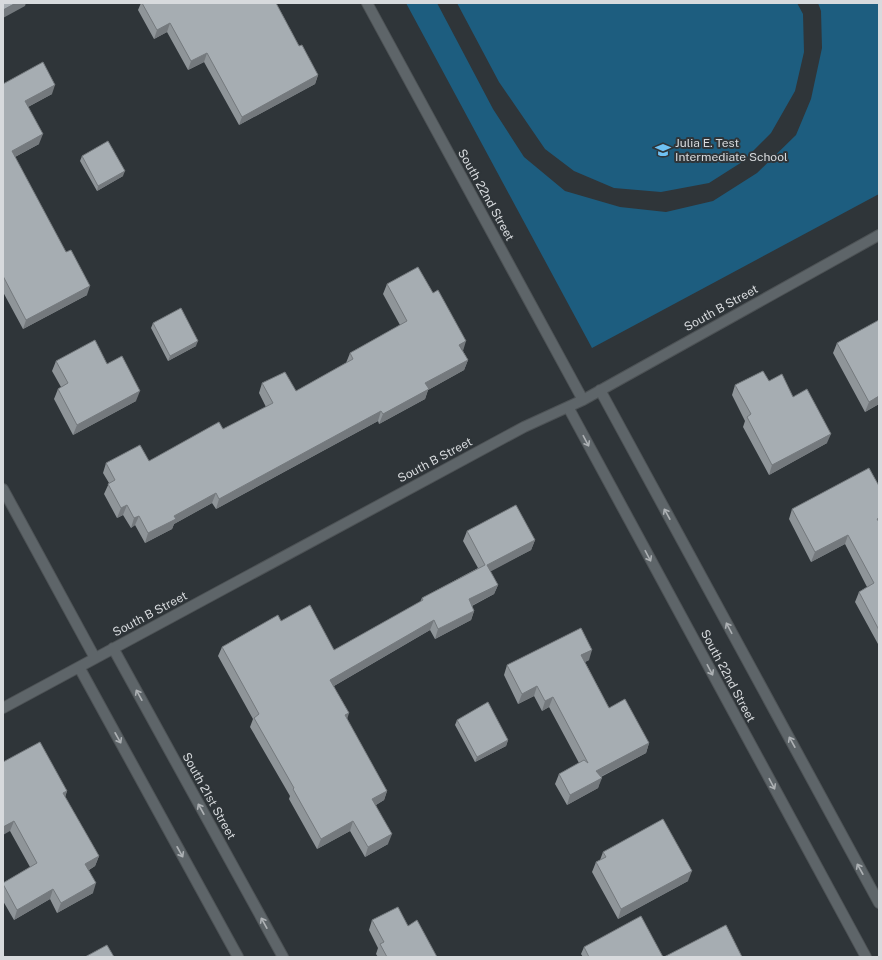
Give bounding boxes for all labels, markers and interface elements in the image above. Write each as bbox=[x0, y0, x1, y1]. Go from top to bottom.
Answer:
place label: Julia E. Test Intermediate School bbox=[675, 136, 788, 164]
school or university icon: Julia E. Test Intermediate School bbox=[654, 141, 672, 159]
street label: South 22nd Street bbox=[455, 147, 517, 244]
street label: South B Street bbox=[682, 282, 761, 334]
street label: South B Street bbox=[395, 434, 475, 485]
one-way arrow bbox=[583, 435, 591, 447]
one-way arrow bbox=[663, 508, 671, 520]
one-way arrow bbox=[645, 549, 653, 561]
street label: South B Street bbox=[110, 588, 190, 639]
one-way arrow bbox=[725, 622, 733, 634]
street label: South 22nd Street bbox=[698, 627, 758, 725]
one-way arrow bbox=[707, 664, 715, 676]
one-way arrow bbox=[135, 689, 142, 701]
one-way arrow bbox=[115, 731, 122, 743]
one-way arrow bbox=[787, 737, 795, 749]
street label: South 21st Street bbox=[179, 750, 239, 842]
one-way arrow bbox=[769, 778, 776, 790]
one-way arrow bbox=[197, 803, 205, 815]
one-way arrow bbox=[177, 846, 185, 858]
one-way arrow bbox=[856, 863, 864, 875]
one-way arrow bbox=[260, 917, 267, 929]

